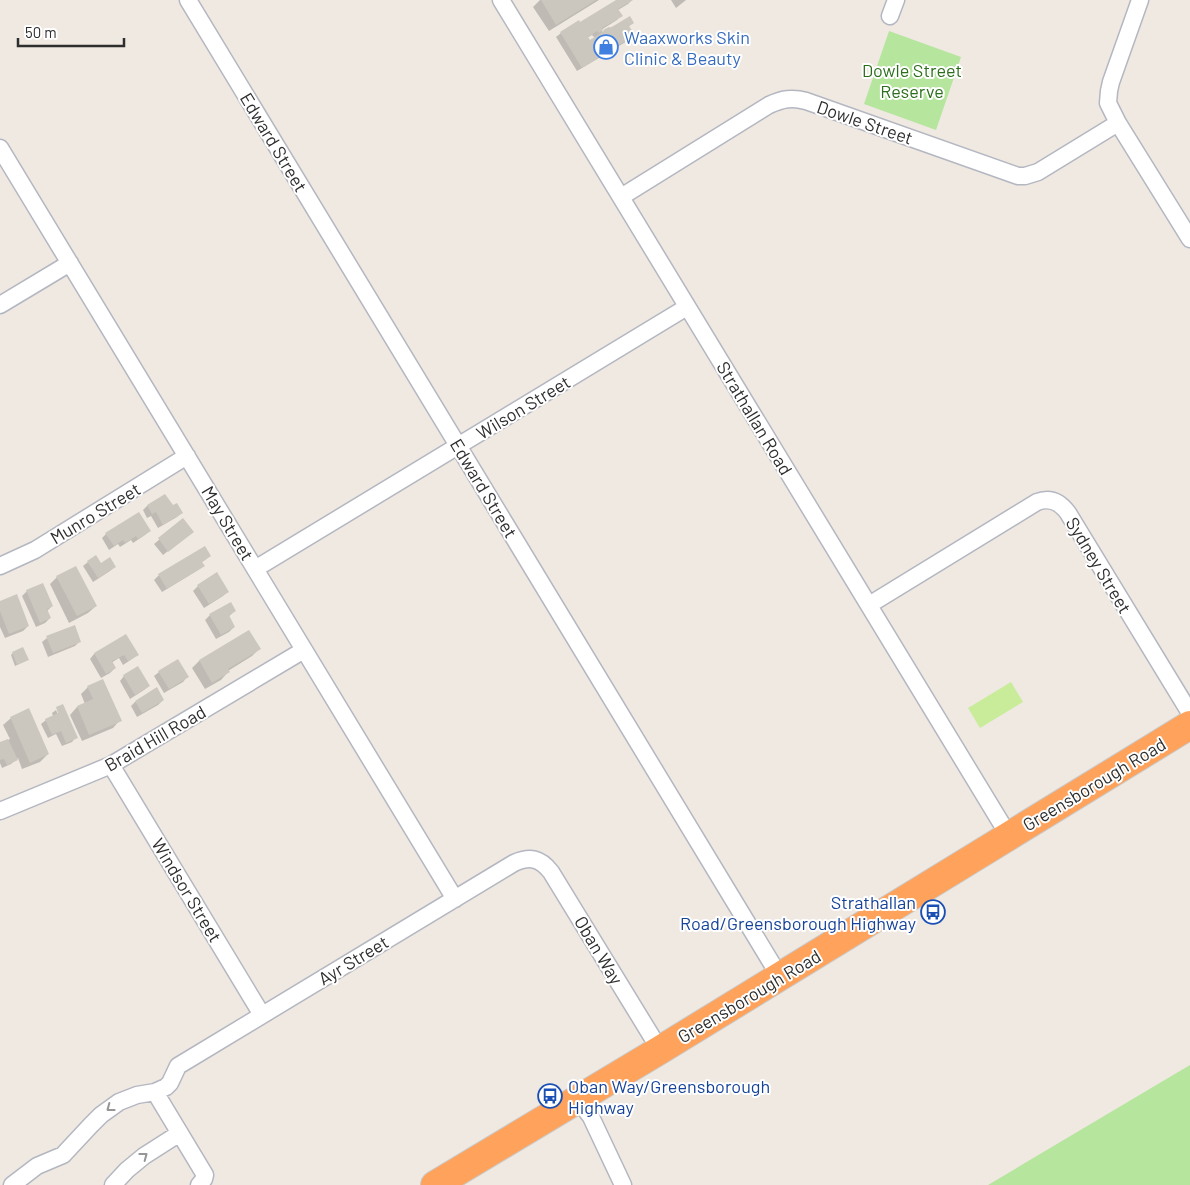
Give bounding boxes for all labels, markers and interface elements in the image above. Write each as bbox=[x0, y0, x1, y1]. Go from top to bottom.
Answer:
scale bar bbox=[18, 15, 124, 47]
text: 50 m bbox=[25, 23, 57, 41]
place label: Waaxworks Skin Clinic & Beauty bbox=[624, 26, 750, 69]
shop icon: Waaxworks Skin Clinic & Beauty bbox=[593, 34, 619, 60]
park label: Dowle Street Reserve bbox=[862, 59, 962, 102]
street label: Edward Street bbox=[236, 88, 312, 196]
street label: Dowle Street bbox=[814, 95, 916, 149]
street label: Strathallan Road bbox=[712, 357, 798, 479]
street label: Wilson Street bbox=[472, 370, 574, 444]
street label: Edward Street bbox=[446, 434, 522, 542]
street label: Munro Street bbox=[46, 478, 144, 548]
street label: May Street bbox=[197, 482, 259, 564]
street label: Sydney Street bbox=[1062, 513, 1136, 617]
street label: Braid Hill Road bbox=[101, 700, 209, 776]
street label: Greensborough Road bbox=[1018, 733, 1170, 835]
street label: Windsor Street bbox=[147, 834, 227, 946]
place label: Strathallan Road/Greensborough Highway bbox=[680, 891, 916, 934]
bus stop icon: Strathallan Road/Greensborough Highway bbox=[920, 899, 946, 925]
street label: Oban Way bbox=[570, 912, 628, 988]
street label: Ayr Street bbox=[314, 930, 392, 990]
street label: Greensborough Road bbox=[673, 945, 825, 1047]
place label: Oban Way/Greensborough Highway bbox=[568, 1075, 770, 1118]
bus stop icon: Oban Way/Greensborough Highway bbox=[537, 1083, 563, 1109]
one-way arrow bbox=[107, 1103, 116, 1111]
one-way arrow bbox=[138, 1153, 148, 1162]

